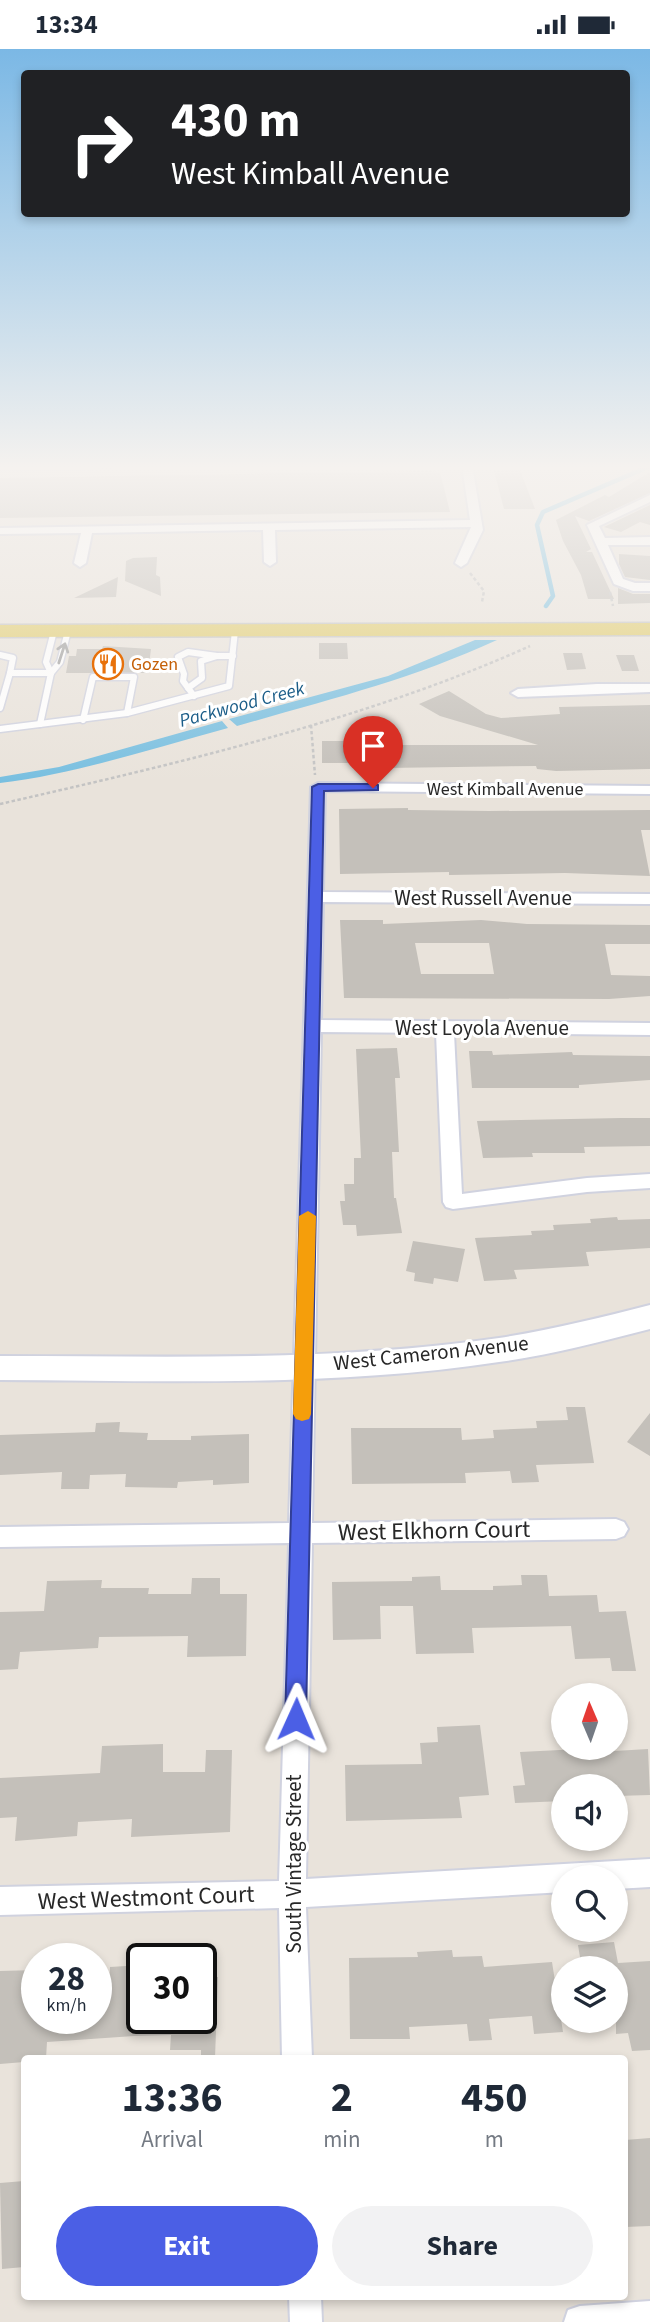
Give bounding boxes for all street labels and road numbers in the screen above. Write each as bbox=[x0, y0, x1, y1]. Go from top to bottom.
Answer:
street label: West Kimball Avenue bbox=[427, 777, 583, 802]
street label: West Russell Avenue bbox=[394, 883, 572, 913]
street label: West Loyola Avenue bbox=[395, 1013, 569, 1043]
street label: West Cameron Avenue bbox=[332, 1328, 530, 1378]
street label: West Elkhorn Court bbox=[337, 1512, 531, 1550]
street label: South Vintage Street bbox=[279, 1775, 309, 1953]
street label: West Westmont Court bbox=[37, 1877, 255, 1919]

